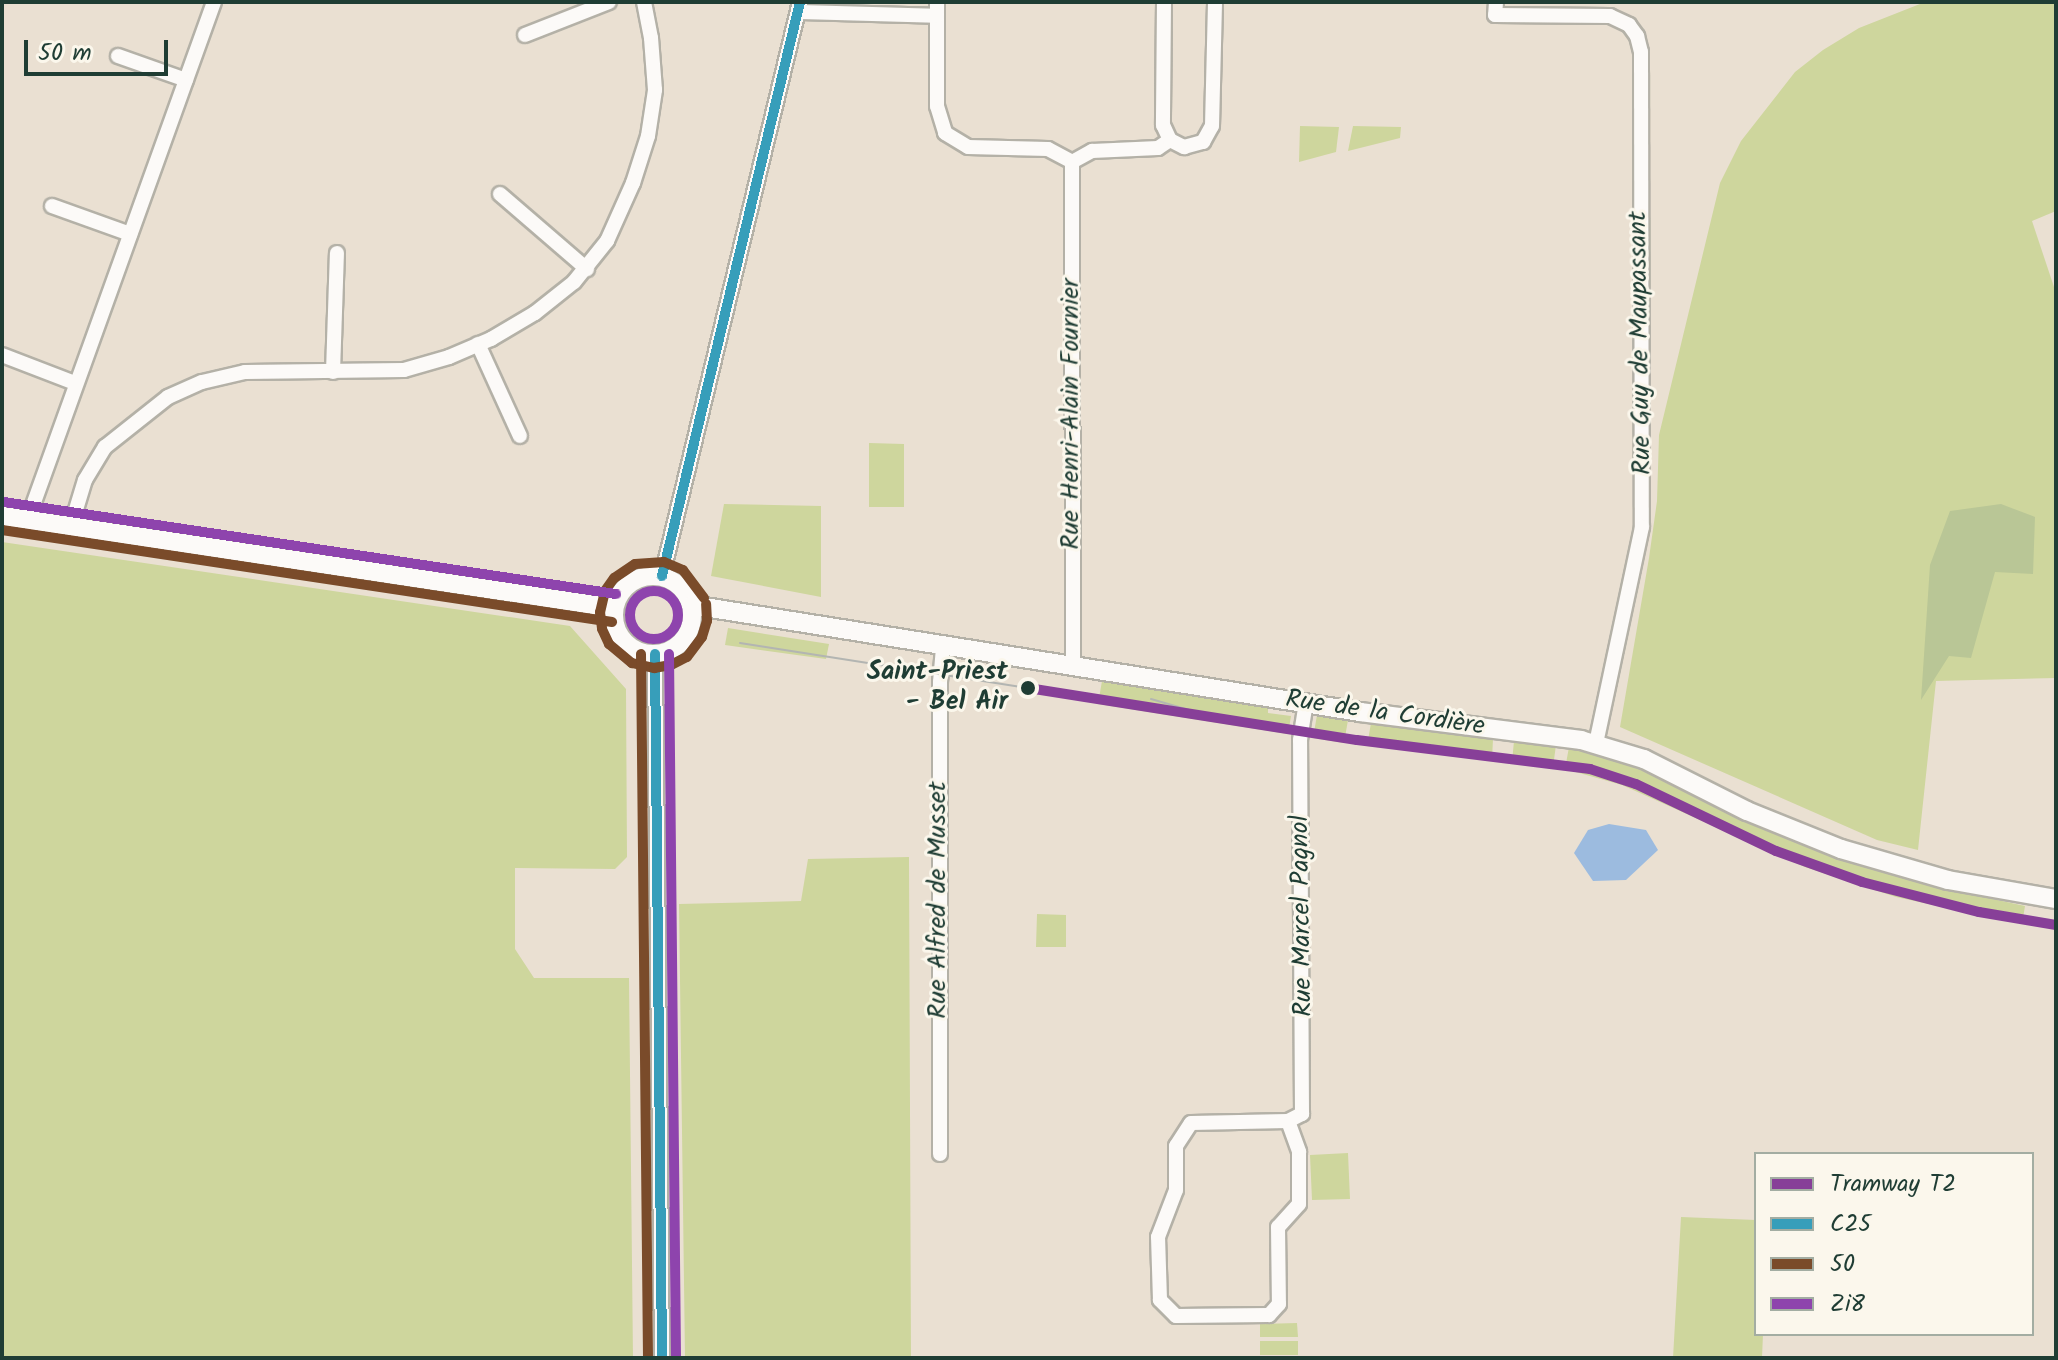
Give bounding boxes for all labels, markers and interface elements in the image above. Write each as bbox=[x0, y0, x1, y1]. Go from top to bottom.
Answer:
scale bar bbox=[28, 24, 172, 74]
text: 50 m bbox=[38, 34, 92, 73]
street label: Rue Guy de Maupassant bbox=[1623, 211, 1659, 475]
street label: Rue Henri-Alain Fournier bbox=[1056, 278, 1088, 550]
place label: Saint-Priest - Bel Air bbox=[867, 657, 1008, 718]
marker: Saint-Priest - Bel Air bbox=[1015, 675, 1041, 701]
street label: Rue de la Cordière bbox=[1283, 685, 1487, 743]
street label: Rue Alfred de Musset bbox=[923, 781, 955, 1019]
street label: Rue Marcel Pagnol bbox=[1286, 815, 1320, 1017]
legend bbox=[1754, 1152, 2034, 1336]
text: Tramway T2 bbox=[1830, 1165, 1956, 1204]
text: C25 bbox=[1830, 1205, 1871, 1244]
text: 50 bbox=[1830, 1245, 1855, 1284]
text: Zi8 bbox=[1830, 1285, 1865, 1324]

